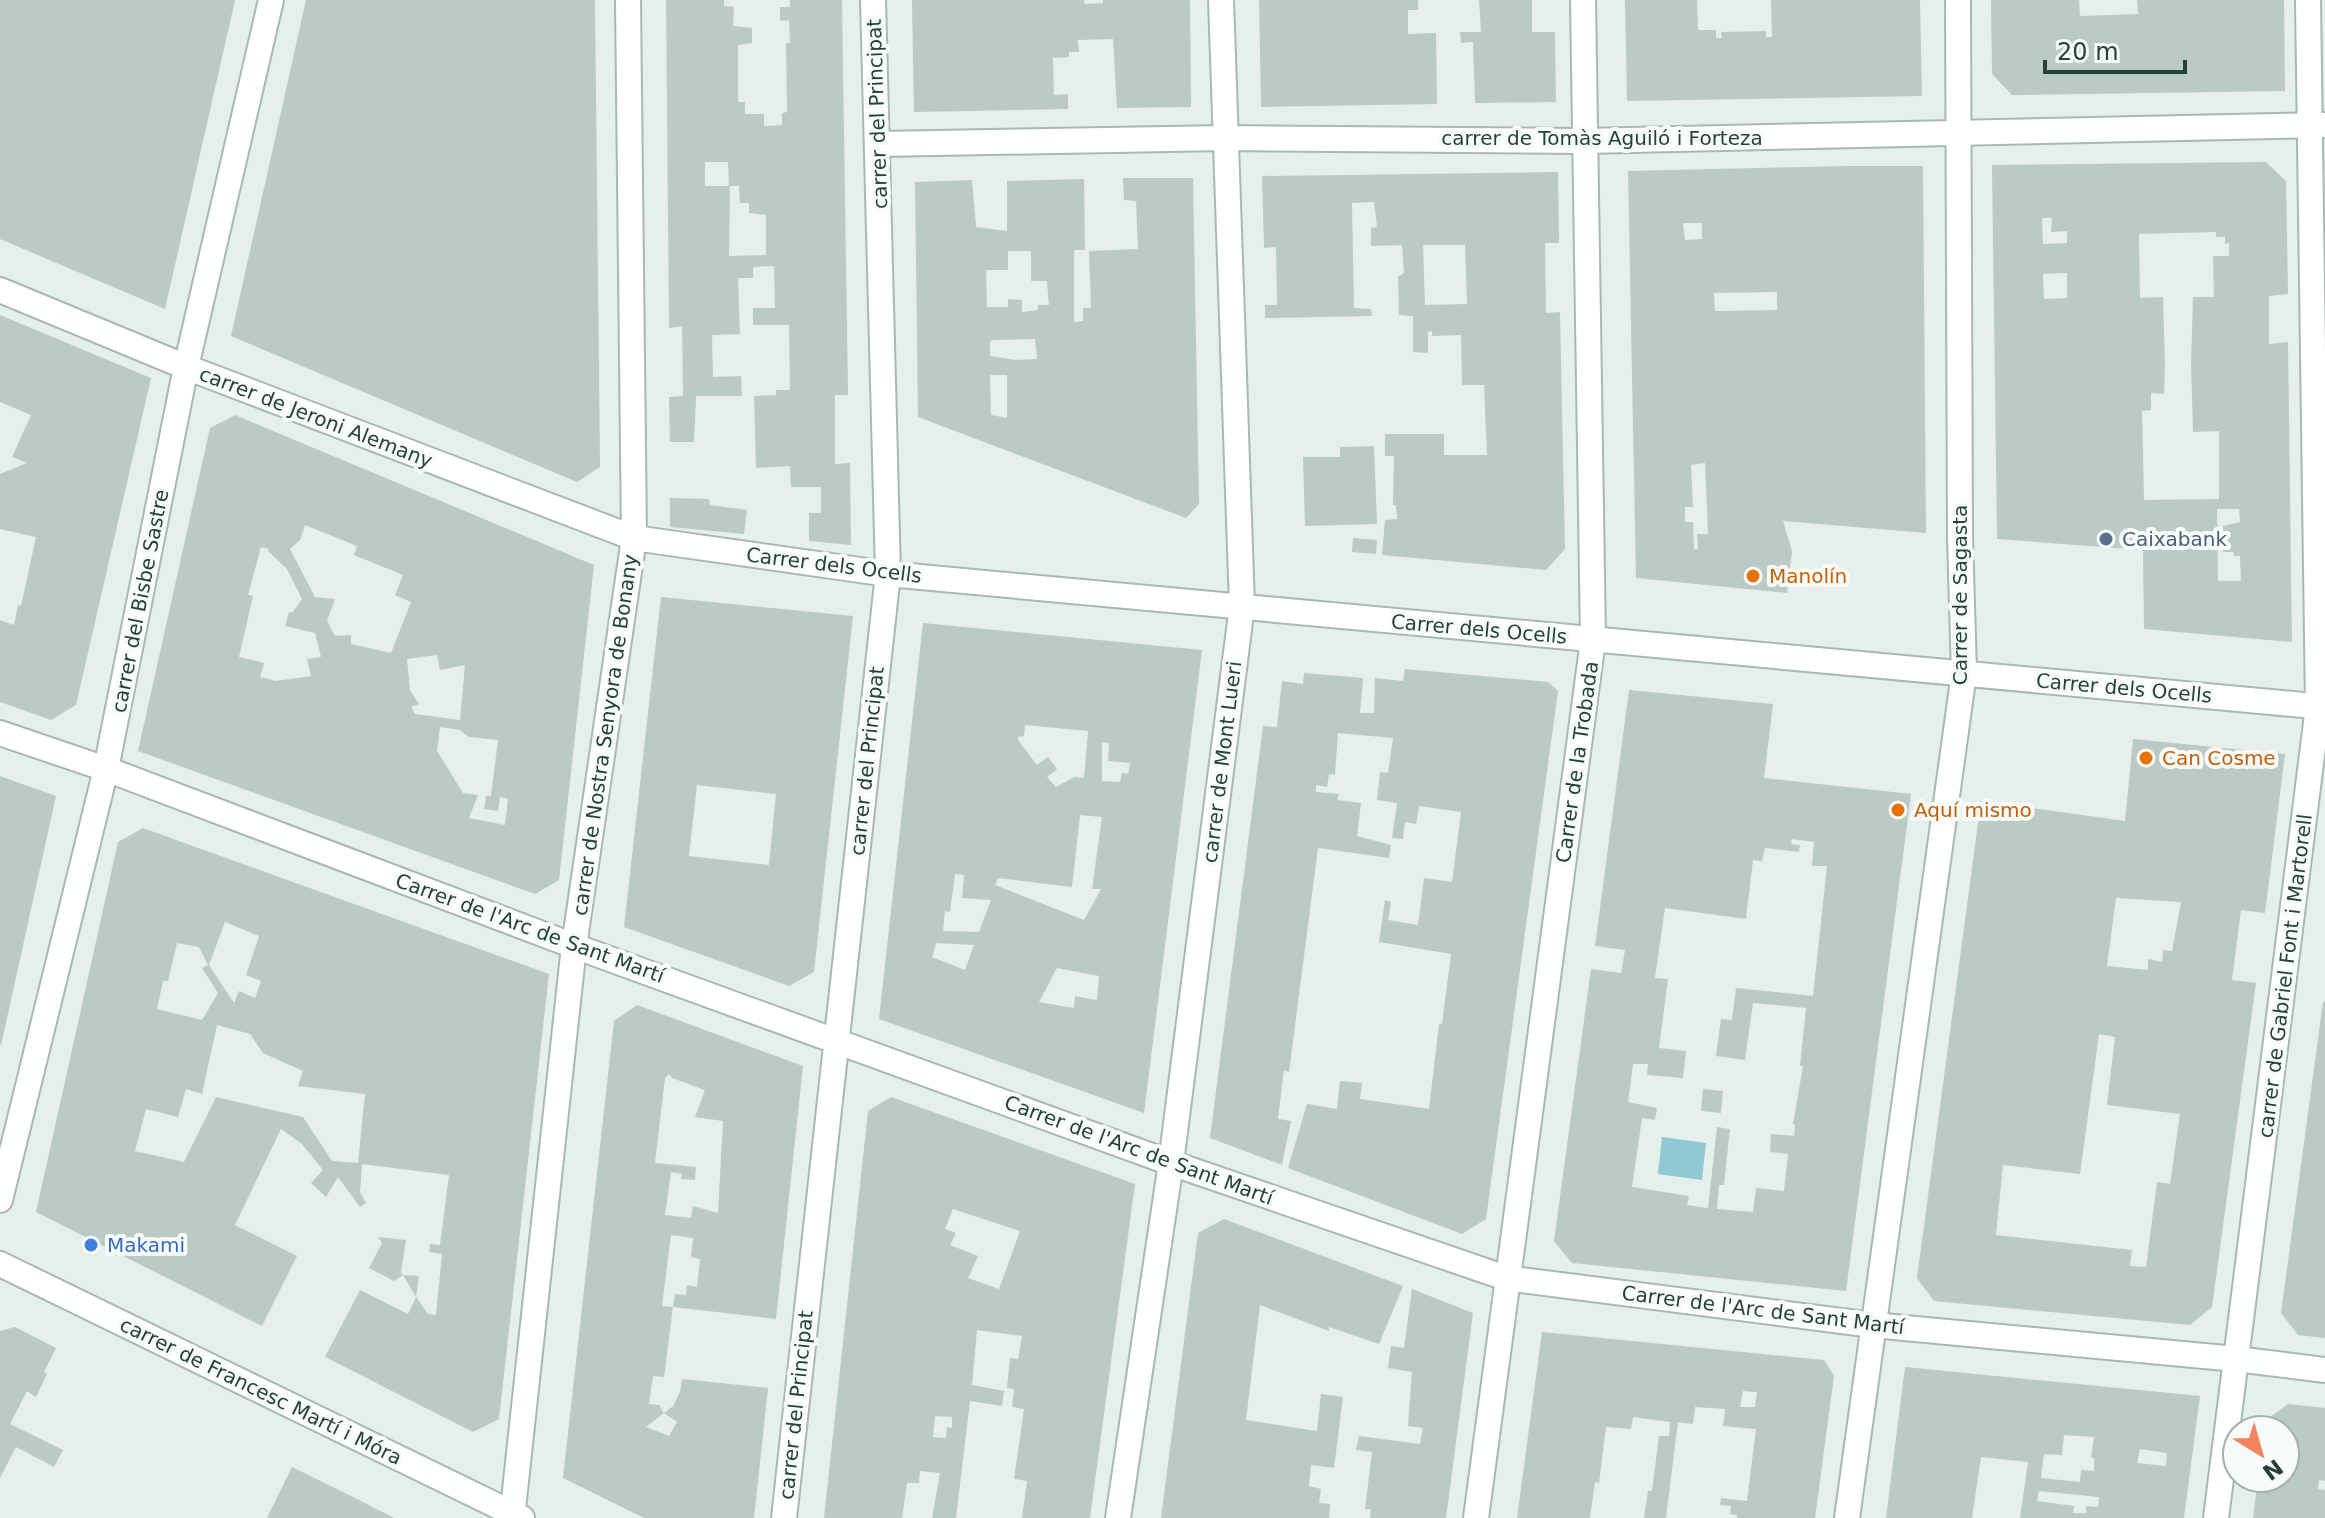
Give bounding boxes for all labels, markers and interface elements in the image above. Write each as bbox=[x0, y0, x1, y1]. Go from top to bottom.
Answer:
street label: carrer del Principat bbox=[862, 18, 892, 209]
scale bar bbox=[2045, 24, 2185, 74]
text: 20 m bbox=[2057, 38, 2119, 66]
street label: carrer de Tomàs Aguiló i Forteza bbox=[1441, 126, 1763, 150]
street label: carrer de Jeroni Alemany bbox=[196, 361, 436, 473]
street label: carrer del Bisbe Sastre bbox=[107, 487, 173, 715]
street label: Carrer de Sagasta bbox=[1948, 505, 1972, 685]
place label: Caixabank bbox=[2122, 527, 2227, 551]
marker: Caixabank bbox=[2097, 530, 2115, 548]
street label: Carrer dels Ocells bbox=[745, 542, 923, 588]
street label: carrer de Nostra Senyora de Bonany bbox=[568, 553, 642, 917]
place label: Manolín bbox=[1769, 564, 1847, 588]
marker: Manolín bbox=[1744, 567, 1762, 585]
street label: Carrer dels Ocells bbox=[1390, 609, 1568, 649]
street label: carrer de Mont Lueri bbox=[1198, 660, 1246, 864]
street label: Carrer de la Trobada bbox=[1551, 660, 1603, 864]
street label: carrer del Principat bbox=[845, 665, 889, 857]
street label: Carrer dels Ocells bbox=[2035, 668, 2213, 708]
place label: Can Cosme bbox=[2162, 746, 2276, 770]
marker: Can Cosme bbox=[2137, 749, 2155, 767]
place label: Aquí mismo bbox=[1914, 798, 2032, 822]
marker: Aquí mismo bbox=[1889, 801, 1907, 819]
street label: carrer de Gabriel Font i Martorell bbox=[2253, 813, 2317, 1139]
street label: Carrer de l'Arc de Sant Martí bbox=[392, 868, 669, 988]
street label: Carrer de l'Arc de Sant Martí bbox=[1001, 1090, 1278, 1210]
place label: Makami bbox=[107, 1233, 185, 1257]
marker: Makami bbox=[82, 1236, 100, 1254]
street label: Carrer de l'Arc de Sant Martí bbox=[1620, 1281, 1907, 1339]
street label: carrer del Principat bbox=[774, 1309, 818, 1501]
street label: carrer de Francesc Martí i Móra bbox=[116, 1312, 406, 1470]
north arrow bbox=[2221, 1414, 2301, 1494]
text: N bbox=[2258, 1454, 2288, 1485]

